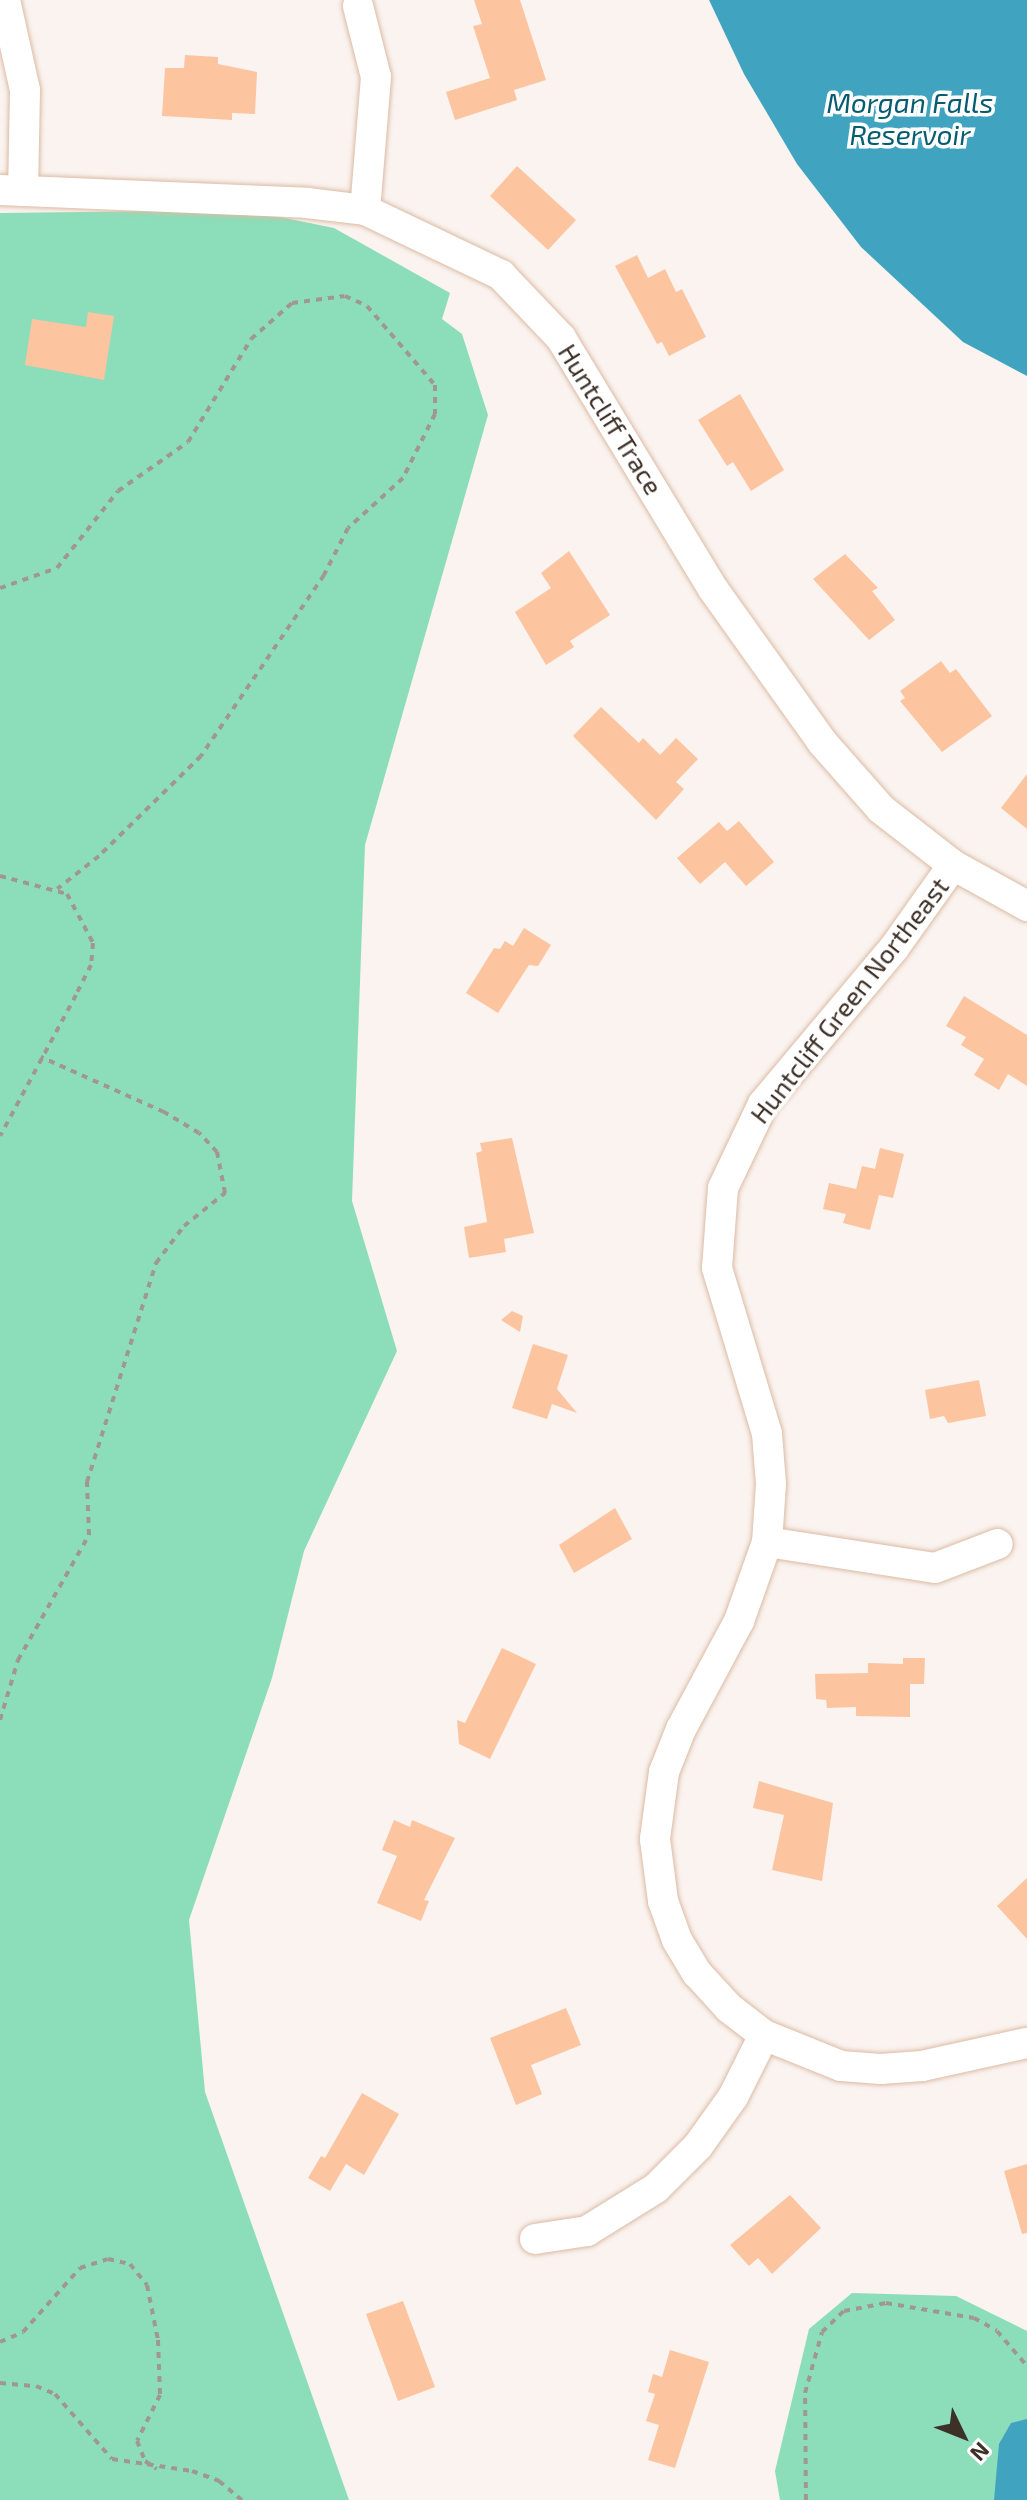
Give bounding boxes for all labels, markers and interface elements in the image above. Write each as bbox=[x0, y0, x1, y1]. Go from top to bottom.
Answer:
water label: Morgan Falls Reservoir bbox=[827, 85, 993, 151]
street label: Huntcliff Trace bbox=[552, 338, 670, 500]
street label: Huntcliff Green Northeast bbox=[743, 871, 955, 1129]
north arrow bbox=[923, 2396, 1003, 2476]
text: N bbox=[966, 2438, 995, 2467]

